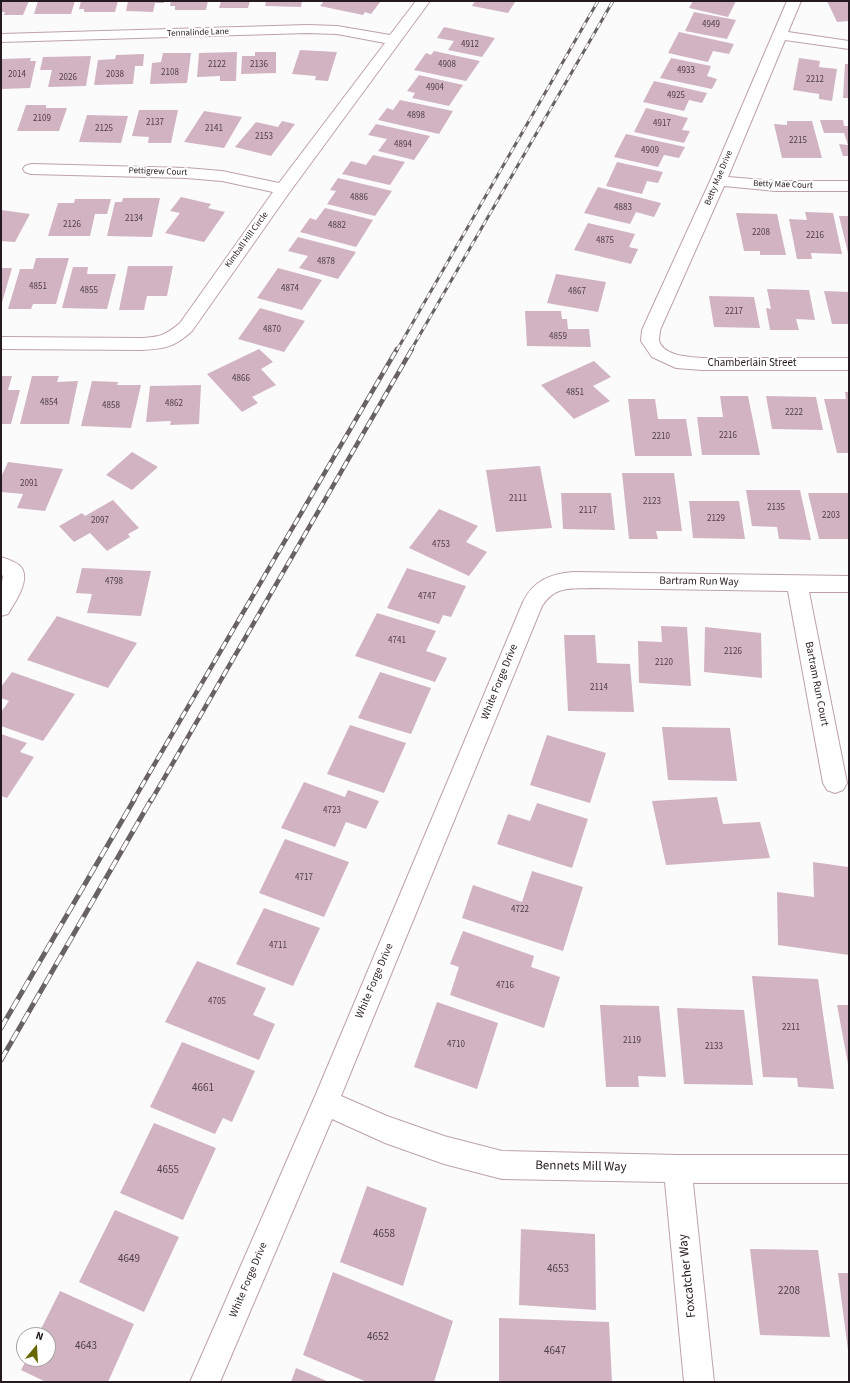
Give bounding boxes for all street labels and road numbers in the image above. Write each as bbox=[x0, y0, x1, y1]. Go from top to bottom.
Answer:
street label: Tennalinde Lane bbox=[167, 27, 229, 39]
street label: Betty Mae Drive bbox=[703, 149, 735, 207]
street label: Pettigrew Court bbox=[128, 166, 188, 178]
street label: Betty Mae Court bbox=[753, 179, 813, 191]
street label: Kimball Hill Circle bbox=[223, 210, 271, 270]
street label: Chamberlain Street bbox=[707, 357, 797, 371]
street label: Bartram Run Way bbox=[659, 575, 739, 589]
street label: Bartram Run Court bbox=[801, 640, 831, 728]
street label: White Forge Drive bbox=[479, 642, 521, 722]
street label: White Forge Drive bbox=[353, 941, 397, 1021]
street label: Bennets Mill Way bbox=[535, 1158, 627, 1176]
street label: Foxcatcher Way bbox=[676, 1233, 700, 1319]
street label: White Forge Drive bbox=[227, 1240, 271, 1320]

